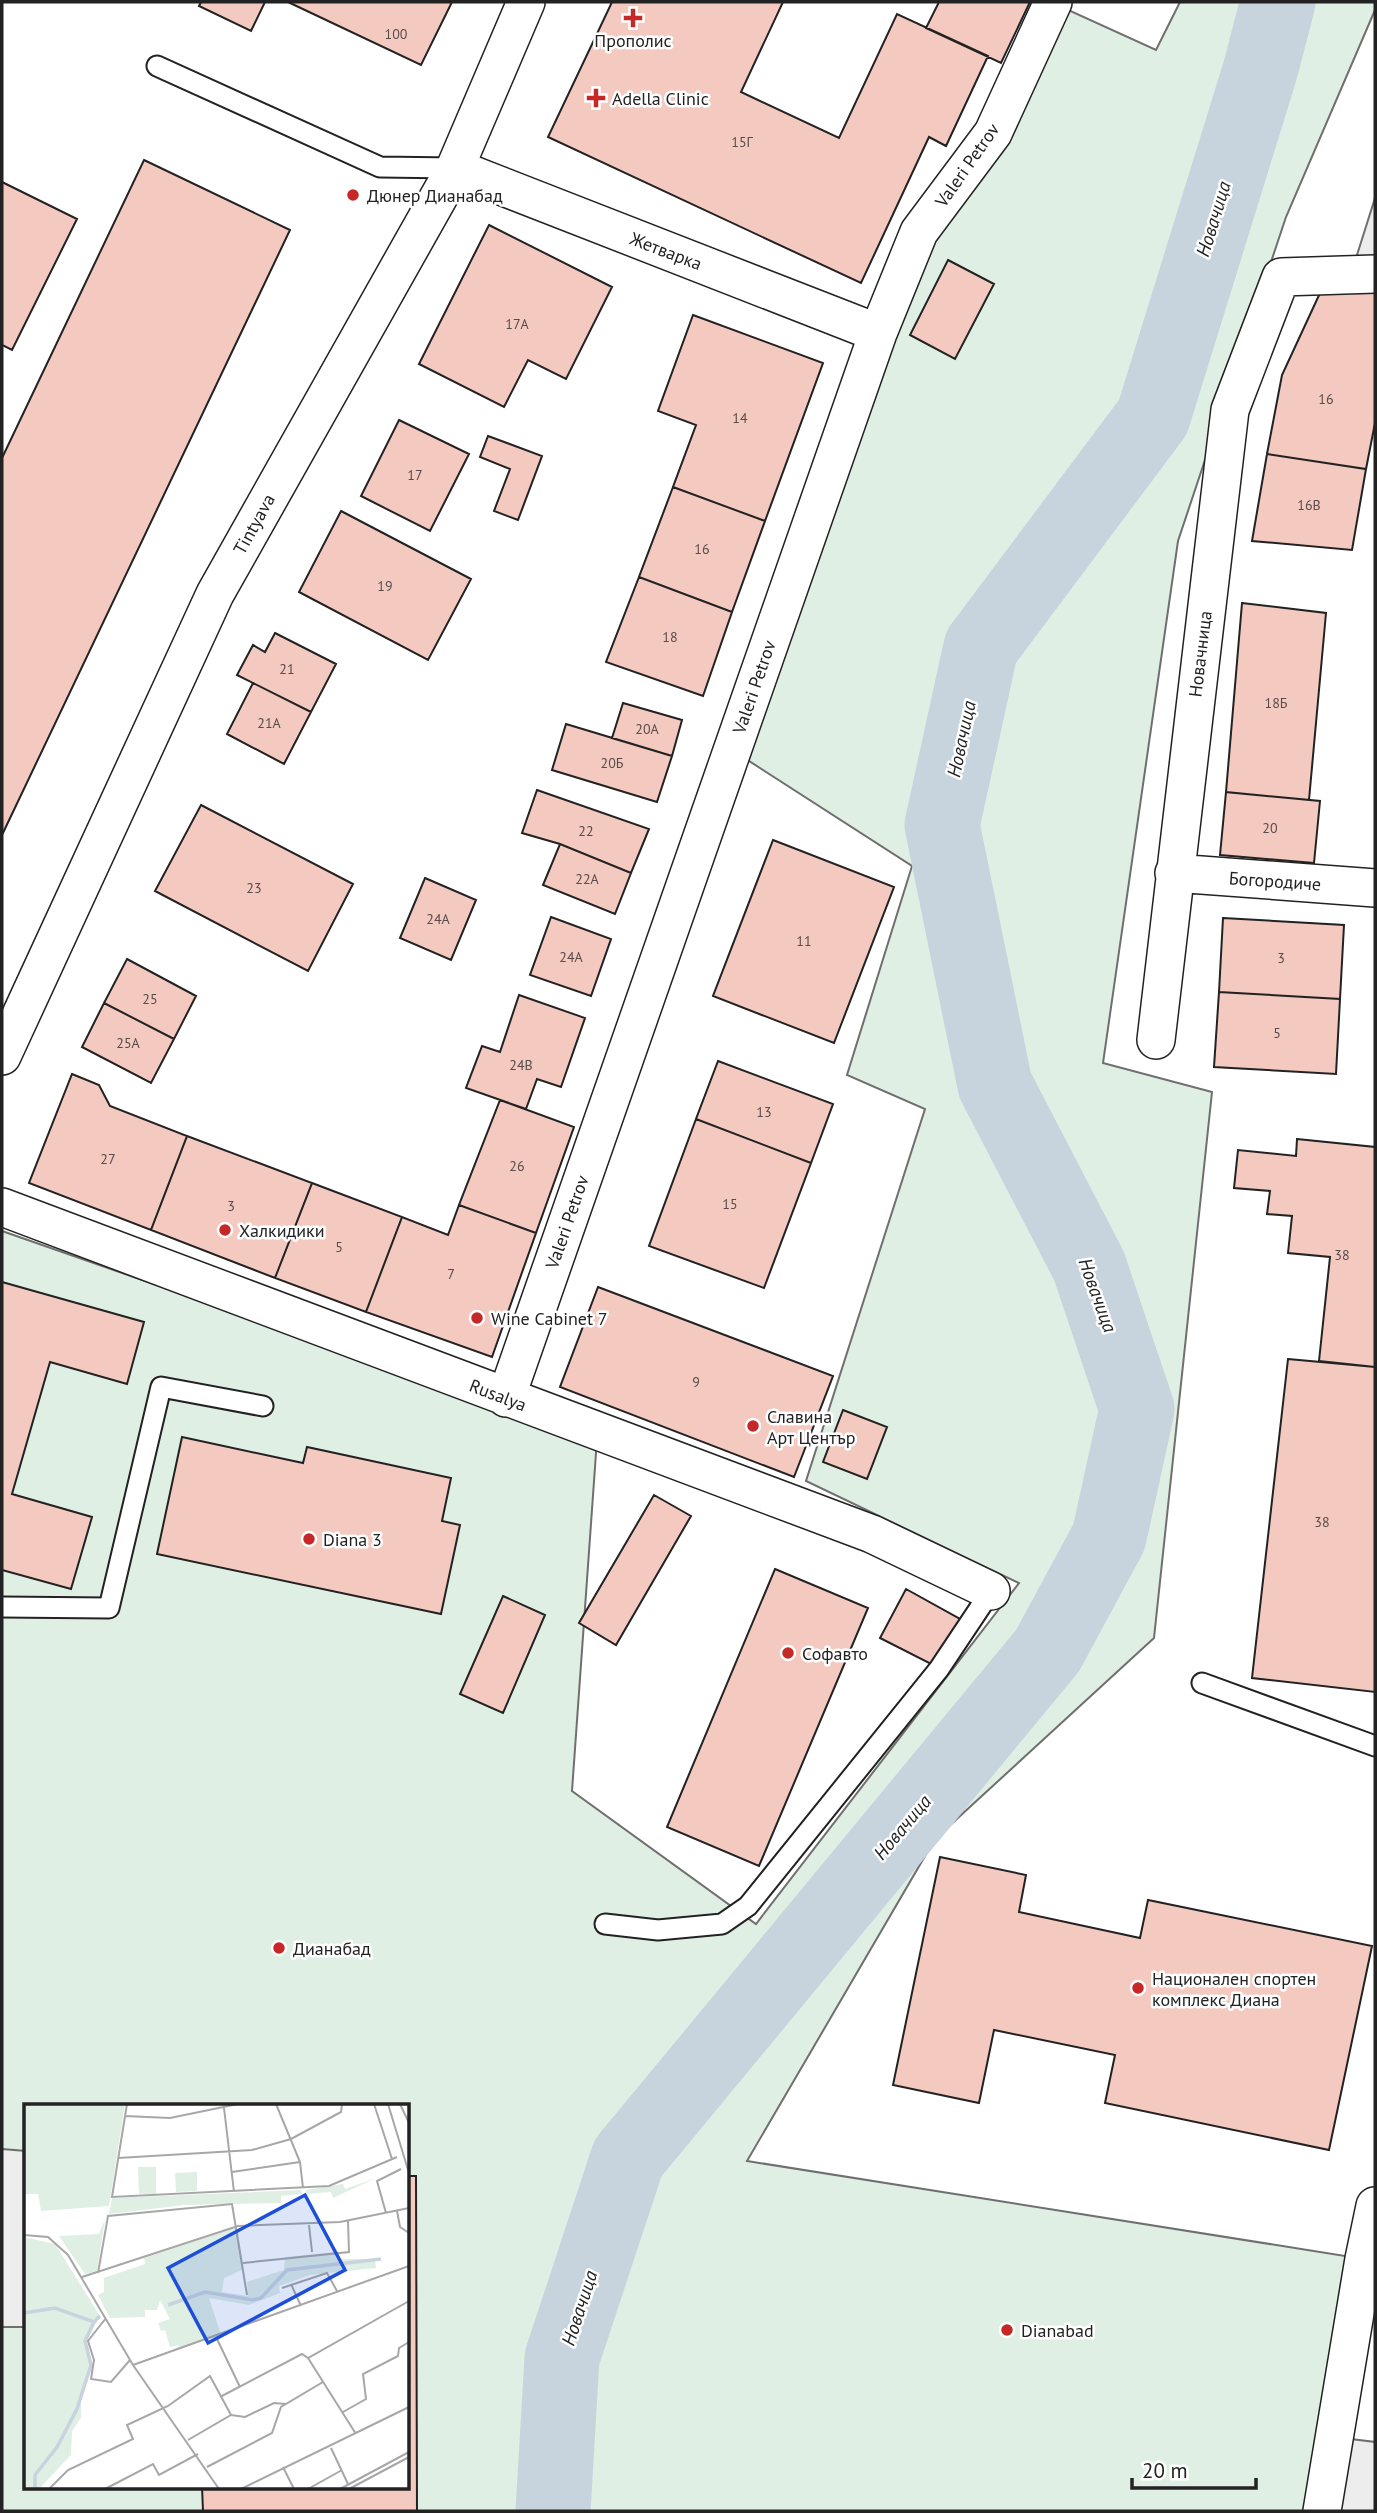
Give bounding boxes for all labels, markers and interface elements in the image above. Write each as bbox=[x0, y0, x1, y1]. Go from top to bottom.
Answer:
marker: Прополис bbox=[625, 10, 641, 26]
house number: 100 bbox=[385, 25, 408, 43]
place label: Прополис bbox=[594, 29, 672, 52]
place label: Adella Clinic bbox=[612, 87, 709, 110]
marker: Adella Clinic bbox=[586, 88, 606, 108]
street label: Valeri Petrov bbox=[929, 118, 1005, 212]
house number: 15Г bbox=[731, 133, 754, 151]
water label: Новачица bbox=[1190, 178, 1236, 260]
place label: Дюнер Дианабад bbox=[367, 184, 503, 207]
marker: Дюнер Дианабад bbox=[345, 187, 361, 203]
street label: Жетварка bbox=[626, 226, 705, 275]
house number: 17А bbox=[505, 315, 530, 333]
house number: 16 bbox=[1318, 390, 1334, 408]
house number: 14 bbox=[732, 409, 748, 427]
house number: 17 bbox=[407, 466, 423, 484]
street label: Tintyava bbox=[228, 490, 280, 558]
house number: 16В bbox=[1297, 496, 1321, 514]
house number: 16 bbox=[694, 540, 710, 558]
house number: 19 bbox=[377, 577, 393, 595]
street label: Новачница bbox=[1183, 610, 1217, 698]
house number: 18 bbox=[662, 628, 678, 646]
street label: Valeri Petrov bbox=[727, 637, 781, 738]
house number: 21 bbox=[279, 660, 295, 678]
house number: 18Б bbox=[1265, 694, 1288, 712]
water label: Новачица bbox=[941, 698, 981, 779]
house number: 21А bbox=[257, 714, 282, 732]
house number: 20А bbox=[635, 720, 660, 738]
house number: 20Б bbox=[601, 754, 624, 772]
house number: 20 bbox=[1262, 819, 1278, 837]
house number: 22 bbox=[578, 822, 594, 840]
street label: Богородиче bbox=[1228, 866, 1322, 896]
house number: 22А bbox=[575, 870, 600, 888]
house number: 23 bbox=[246, 879, 262, 897]
house number: 24А bbox=[426, 910, 451, 928]
house number: 11 bbox=[796, 932, 812, 950]
house number: 24А bbox=[559, 948, 584, 966]
house number: 3 bbox=[1277, 949, 1285, 967]
house number: 25 bbox=[142, 990, 158, 1008]
house number: 5 bbox=[1273, 1024, 1281, 1042]
house number: 25А bbox=[116, 1034, 141, 1052]
house number: 24В bbox=[509, 1056, 533, 1074]
house number: 13 bbox=[756, 1103, 772, 1121]
house number: 27 bbox=[100, 1150, 116, 1168]
house number: 26 bbox=[509, 1157, 525, 1175]
street label: Valeri Petrov bbox=[540, 1172, 594, 1273]
house number: 15 bbox=[722, 1195, 738, 1213]
house number: 3 bbox=[227, 1197, 235, 1215]
place label: Халкидики bbox=[239, 1219, 325, 1242]
marker: Халкидики bbox=[217, 1222, 233, 1238]
house number: 5 bbox=[335, 1238, 343, 1256]
house number: 38 bbox=[1334, 1246, 1350, 1264]
water label: Новачица bbox=[1073, 1254, 1123, 1336]
house number: 7 bbox=[447, 1265, 455, 1283]
place label: Wine Cabinet 7 bbox=[491, 1307, 608, 1330]
marker: Wine Cabinet 7 bbox=[469, 1310, 485, 1326]
house number: 9 bbox=[692, 1373, 700, 1391]
street label: Rusalya bbox=[466, 1374, 530, 1416]
place label: Славина Арт Център bbox=[767, 1405, 855, 1449]
marker: Славина Арт Център bbox=[745, 1418, 761, 1434]
house number: 38 bbox=[1314, 1513, 1330, 1531]
place label: Diana 3 bbox=[323, 1528, 382, 1551]
marker: Diana 3 bbox=[301, 1531, 317, 1547]
place label: Софавто bbox=[802, 1642, 868, 1665]
marker: Софавто bbox=[780, 1645, 796, 1661]
water label: Новачица bbox=[868, 1789, 937, 1864]
place label: Дианабад bbox=[293, 1937, 371, 1960]
marker: Дианабад bbox=[271, 1940, 287, 1956]
place label: Национален спортен комплекс Диана bbox=[1152, 1967, 1316, 2011]
marker: Национален спортен комплекс Диана bbox=[1130, 1980, 1146, 1996]
inset map bbox=[24, 2104, 410, 2488]
water label: Новачица bbox=[556, 2267, 603, 2349]
place label: Dianabad bbox=[1021, 2319, 1094, 2342]
marker: Dianabad bbox=[999, 2322, 1015, 2338]
scale bar bbox=[1132, 2446, 1256, 2490]
text: 20 m bbox=[1142, 2457, 1188, 2484]

